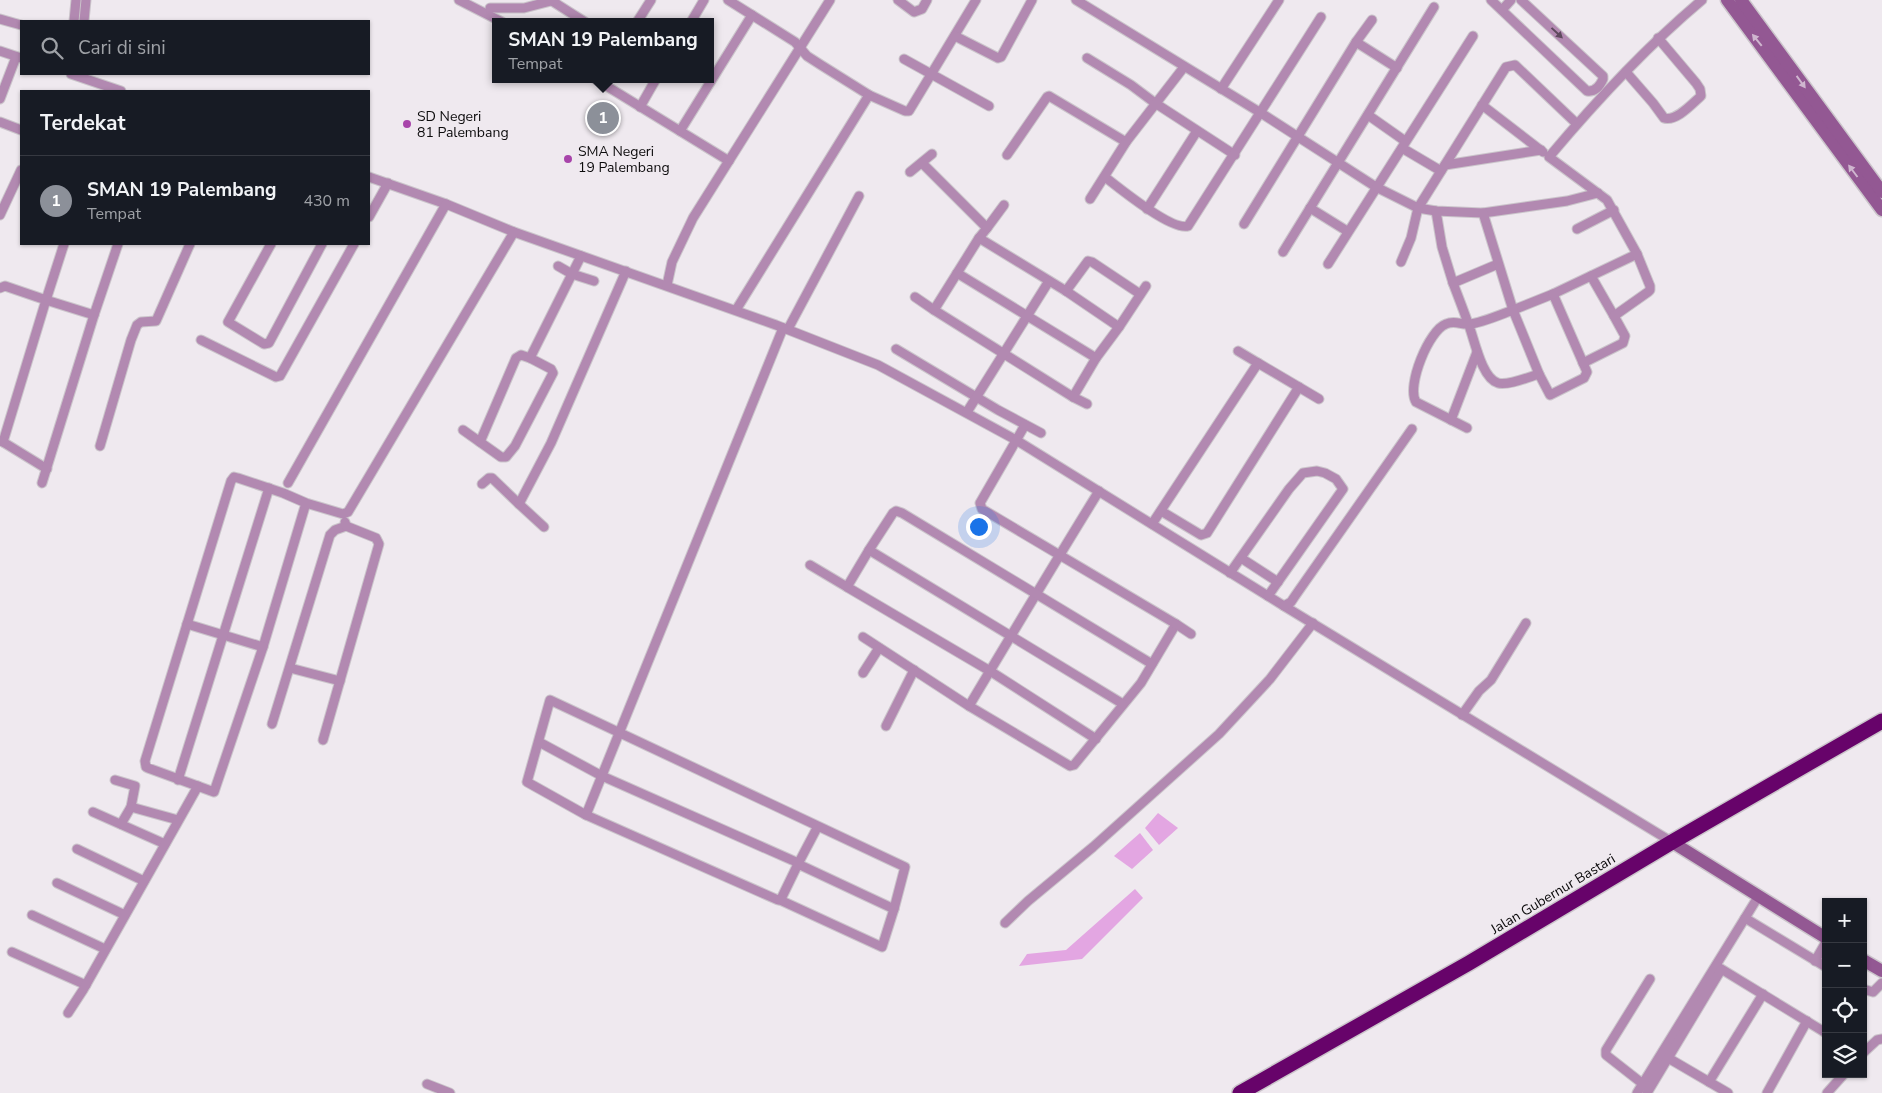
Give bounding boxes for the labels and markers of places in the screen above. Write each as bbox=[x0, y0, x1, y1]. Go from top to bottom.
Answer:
pin: 1 bbox=[587, 99, 619, 137]
place label: SD Negeri 81 Palembang bbox=[417, 107, 509, 142]
marker: SD Negeri 81 Palembang bbox=[401, 118, 413, 130]
place label: SMA Negeri 19 Palembang bbox=[578, 142, 670, 177]
marker: SMA Negeri 19 Palembang bbox=[562, 153, 574, 165]

